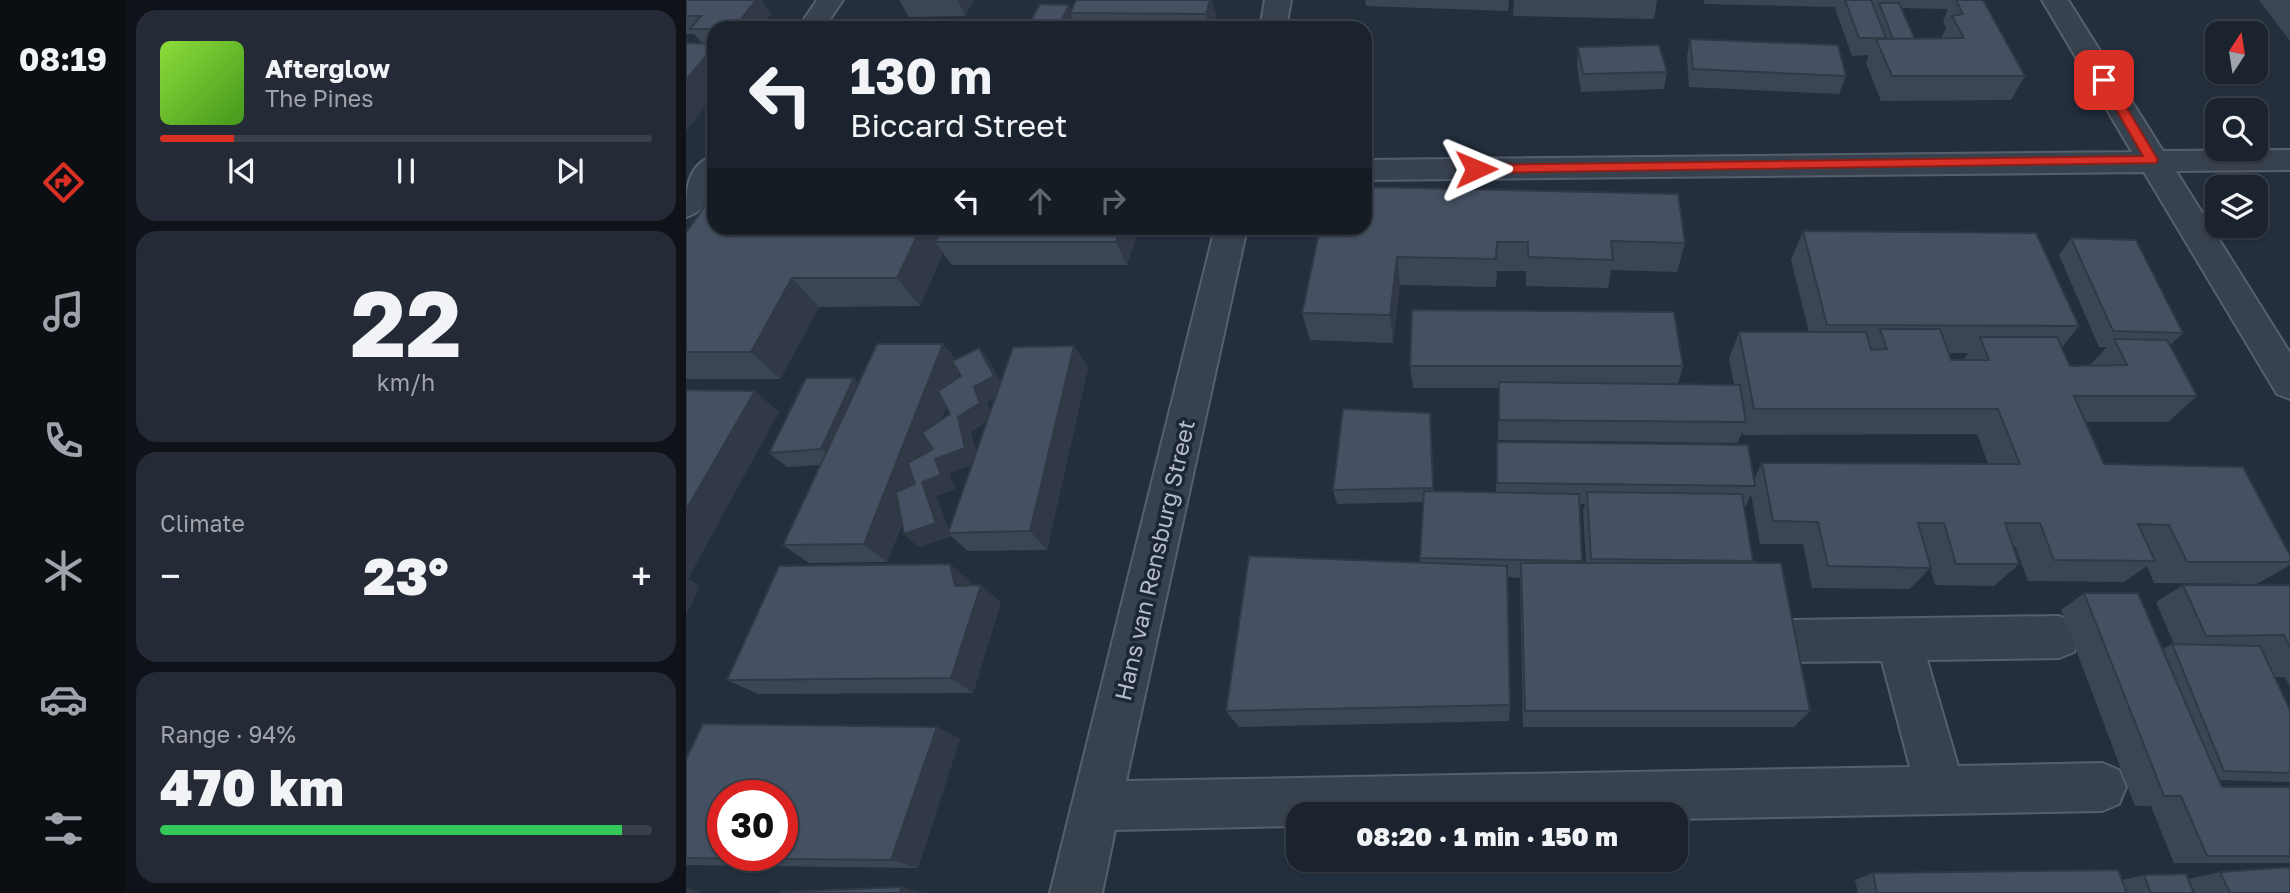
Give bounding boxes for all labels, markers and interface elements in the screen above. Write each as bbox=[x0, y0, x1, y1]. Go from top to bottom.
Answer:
north arrow bbox=[2205, 21, 2268, 84]
map controls bbox=[2205, 21, 2268, 238]
text: 08:19 bbox=[19, 40, 107, 78]
text: 130 m bbox=[850, 46, 992, 105]
icon: left bbox=[735, 49, 826, 140]
pin bbox=[2074, 50, 2134, 110]
text: Afterglow bbox=[265, 53, 390, 84]
icon: arrive bbox=[2085, 61, 2123, 99]
text: The Pines bbox=[265, 84, 373, 112]
button: search bbox=[2205, 98, 2268, 161]
text: Biccard Street bbox=[850, 106, 1068, 144]
position arrow bbox=[1439, 132, 1513, 206]
icon: previous bbox=[223, 152, 261, 190]
icon: pause bbox=[387, 152, 425, 190]
icon: next bbox=[551, 152, 589, 190]
icon: directions bbox=[39, 158, 88, 207]
button: layers bbox=[2205, 175, 2268, 238]
icon: left bbox=[948, 182, 986, 220]
icon: ahead bbox=[1021, 182, 1059, 220]
icon: right bbox=[1094, 182, 1132, 220]
text: 22 bbox=[350, 268, 462, 377]
icon: music bbox=[39, 287, 88, 336]
text: km/h bbox=[377, 368, 435, 396]
icon: phone bbox=[39, 416, 88, 465]
street label: Hans van Rensburg Street bbox=[1108, 417, 1200, 703]
text: Climate bbox=[160, 509, 245, 537]
text: 23° bbox=[363, 544, 449, 606]
icon: climate bbox=[39, 546, 88, 595]
text: − bbox=[160, 553, 181, 598]
text: + bbox=[631, 553, 652, 598]
icon: car bbox=[39, 675, 88, 724]
text: Range · 94% bbox=[160, 720, 296, 748]
text: 470 km bbox=[160, 755, 344, 817]
speed limit sign: 30 bbox=[707, 780, 798, 871]
icon: filters bbox=[39, 804, 88, 853]
text: 08:20 · 1 min · 150 m bbox=[1356, 821, 1618, 852]

